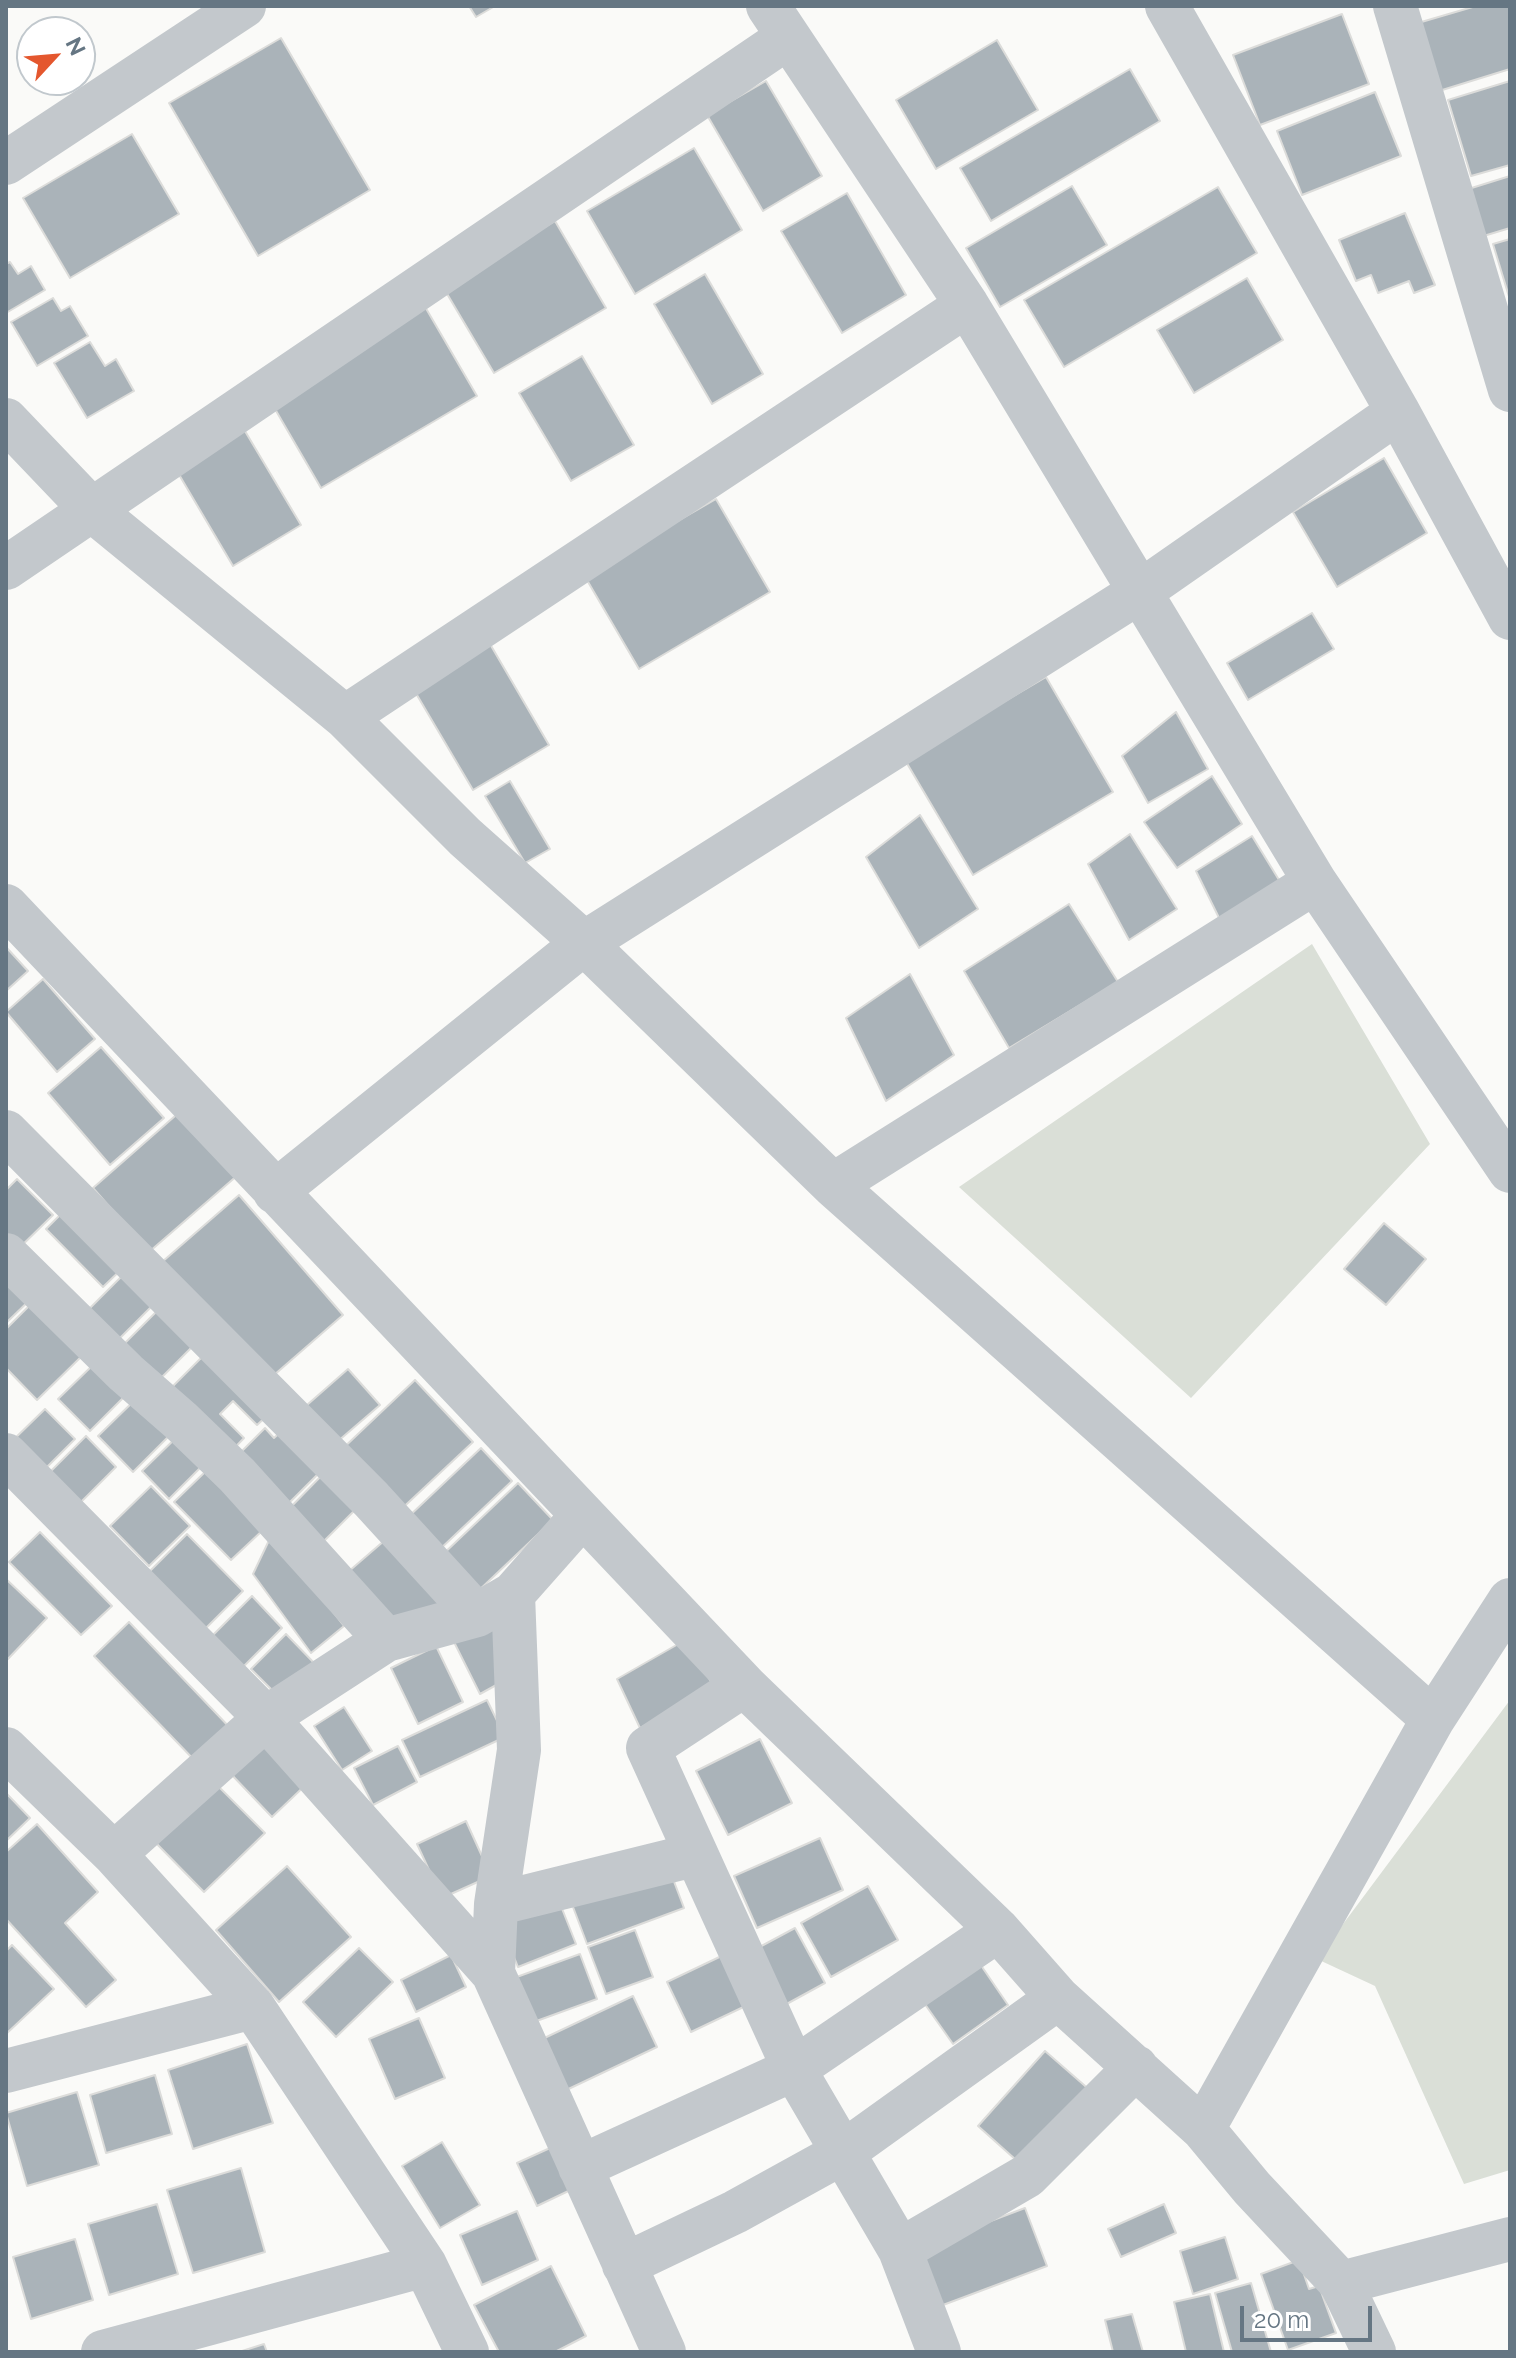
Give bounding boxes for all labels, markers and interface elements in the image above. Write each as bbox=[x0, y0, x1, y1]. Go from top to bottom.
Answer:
north arrow bbox=[16, 16, 96, 96]
text: N bbox=[60, 33, 91, 60]
scale bar bbox=[1244, 2290, 1376, 2340]
text: 20 m bbox=[1254, 2305, 1309, 2334]

